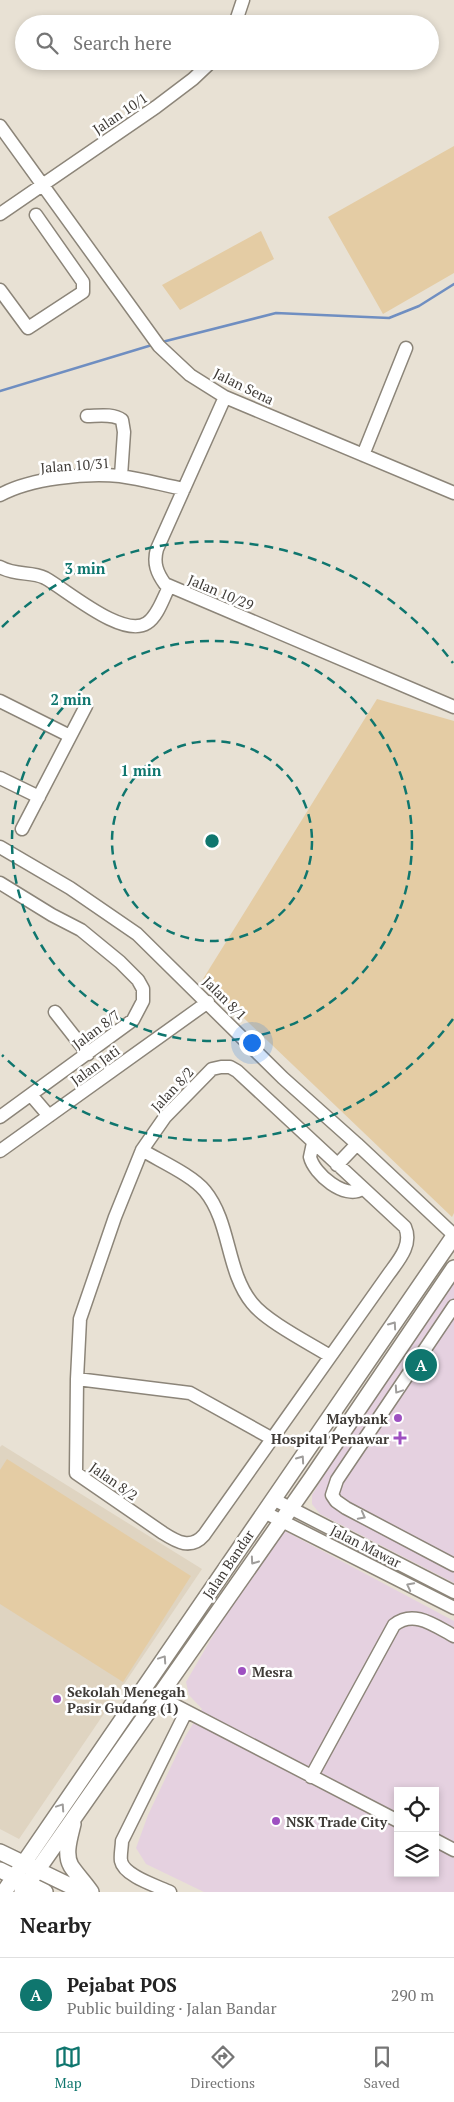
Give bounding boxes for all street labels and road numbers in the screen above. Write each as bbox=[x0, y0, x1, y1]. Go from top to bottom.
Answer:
street label: Jalan 10/1 bbox=[89, 88, 151, 138]
street label: Jalan Sena bbox=[211, 363, 277, 409]
street label: Jalan 10/31 bbox=[40, 453, 110, 477]
street label: Jalan 10/29 bbox=[185, 570, 257, 614]
street label: Jalan 8/1 bbox=[199, 972, 251, 1024]
street label: Jalan 8/7 bbox=[68, 1005, 124, 1053]
street label: Jalan Jati bbox=[67, 1041, 123, 1089]
street label: Jalan 8/2 bbox=[146, 1063, 198, 1115]
street label: Jalan 8/2 bbox=[86, 1458, 142, 1504]
street label: Jalan Mawar bbox=[328, 1520, 405, 1572]
street label: Jalan Bandar bbox=[198, 1525, 258, 1602]

